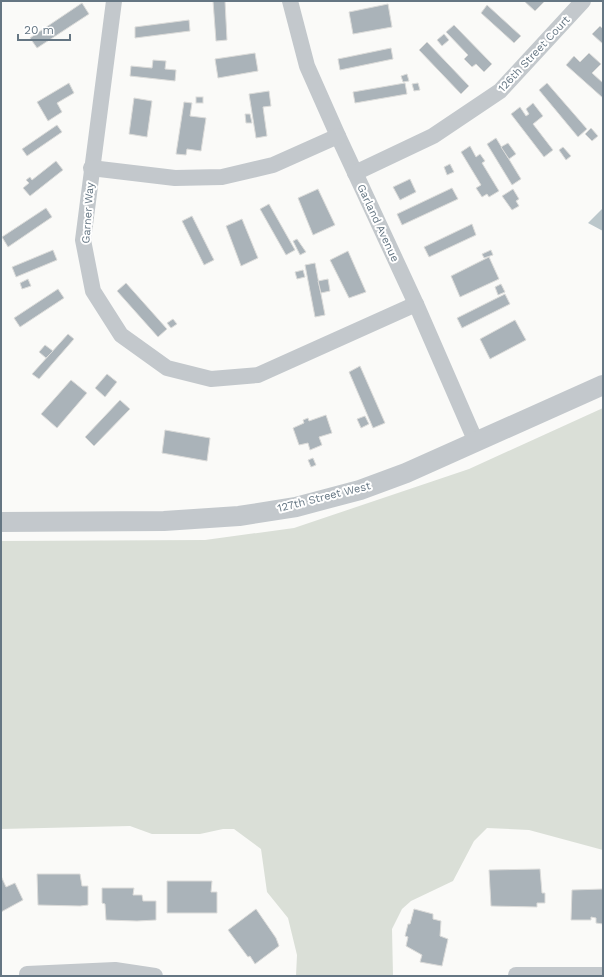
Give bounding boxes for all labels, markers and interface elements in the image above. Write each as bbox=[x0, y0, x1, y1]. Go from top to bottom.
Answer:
street label: 126th Street Court bbox=[495, 13, 573, 95]
scale bar bbox=[18, 16, 70, 42]
text: 20 m bbox=[24, 23, 54, 37]
street label: Garner Way bbox=[79, 182, 97, 244]
street label: Garland Avenue bbox=[354, 182, 402, 264]
street label: 127th Street West bbox=[276, 479, 372, 515]

